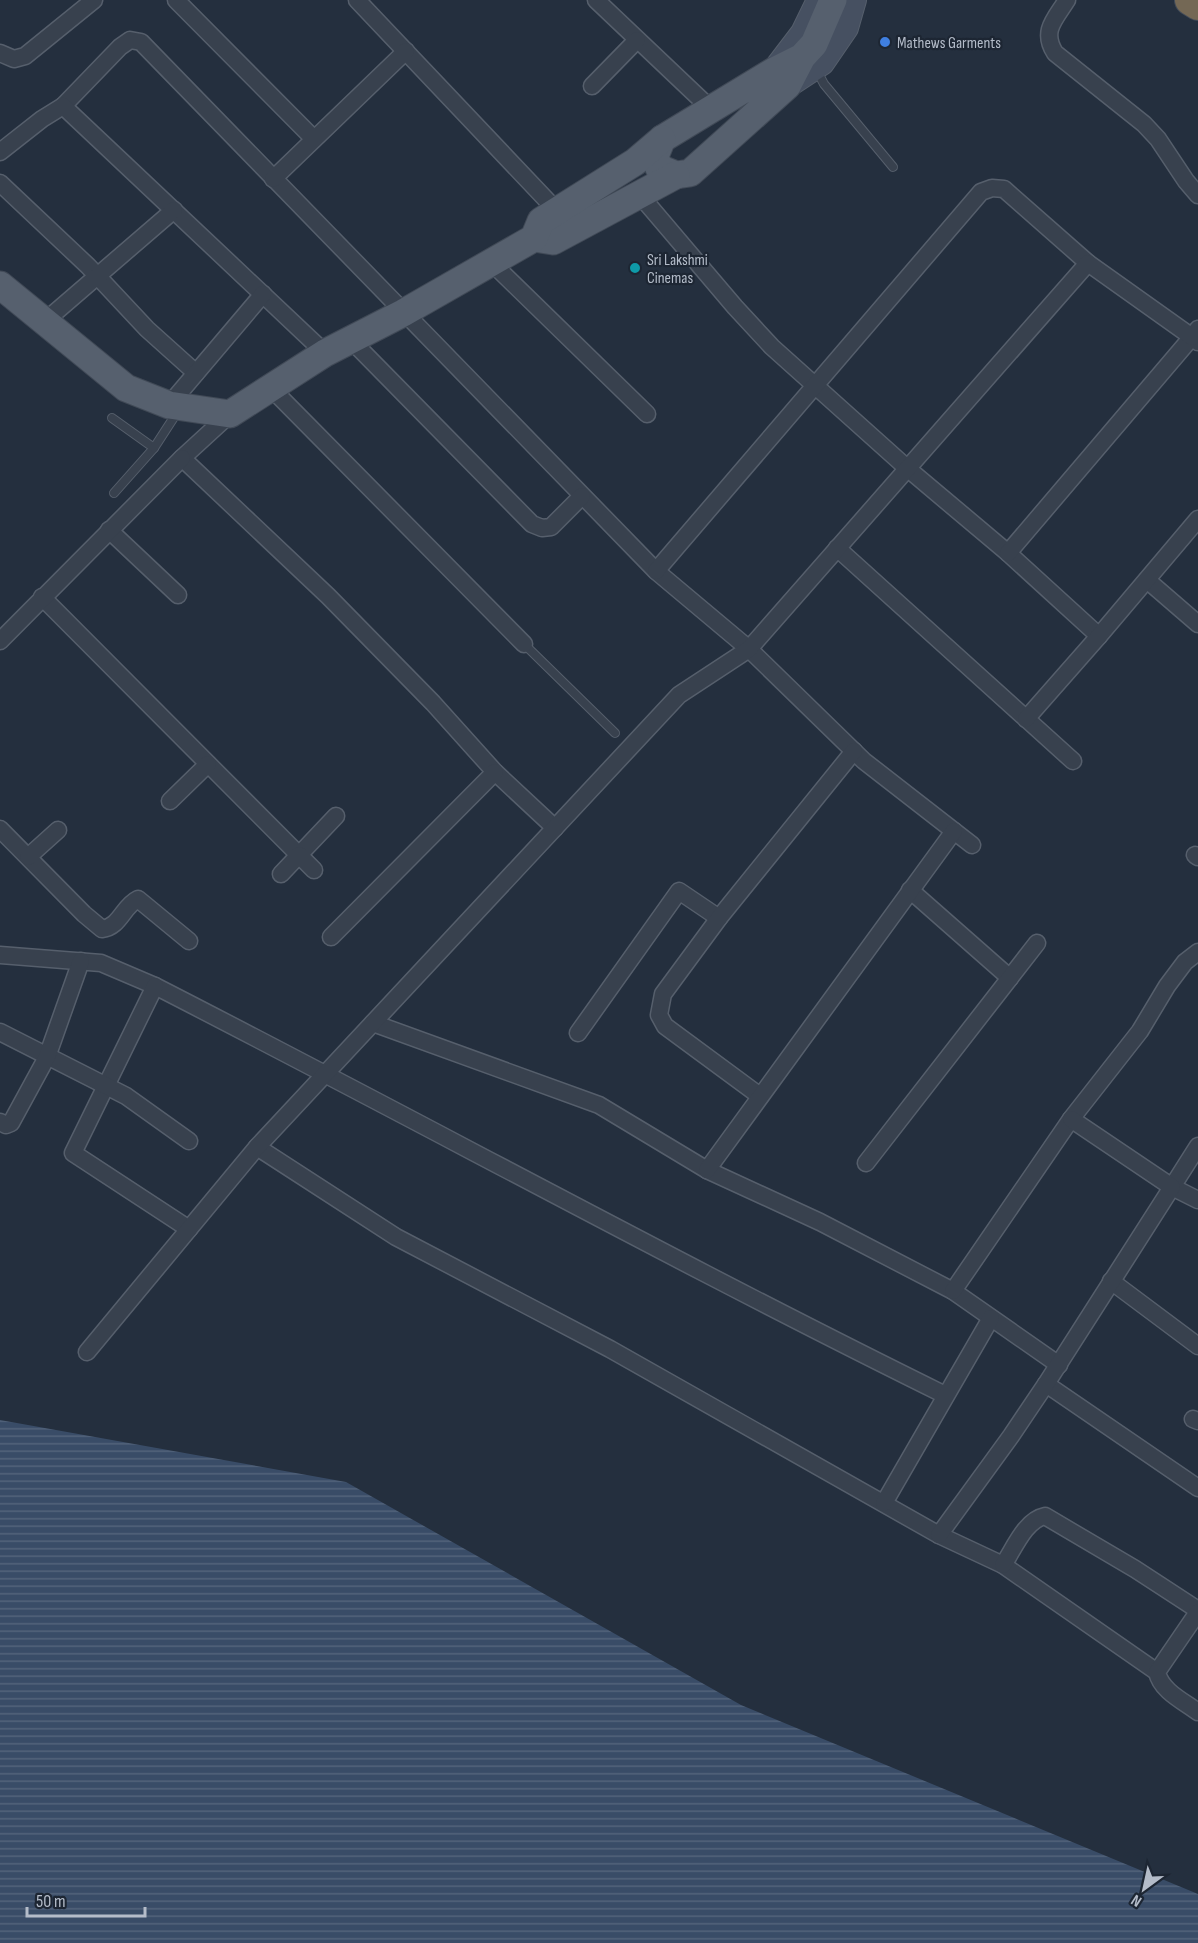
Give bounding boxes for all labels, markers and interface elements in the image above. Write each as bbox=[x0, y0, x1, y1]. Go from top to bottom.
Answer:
place label: Mathews Garments bbox=[897, 34, 1001, 53]
marker: Mathews Garments bbox=[878, 35, 892, 49]
place label: Sri Lakshmi Cinemas bbox=[647, 251, 708, 288]
marker: Sri Lakshmi Cinemas bbox=[628, 261, 642, 275]
north arrow bbox=[1114, 1859, 1174, 1919]
scale bar bbox=[27, 1880, 146, 1918]
text: N bbox=[1128, 1890, 1145, 1911]
text: 50 m bbox=[36, 1891, 66, 1912]

